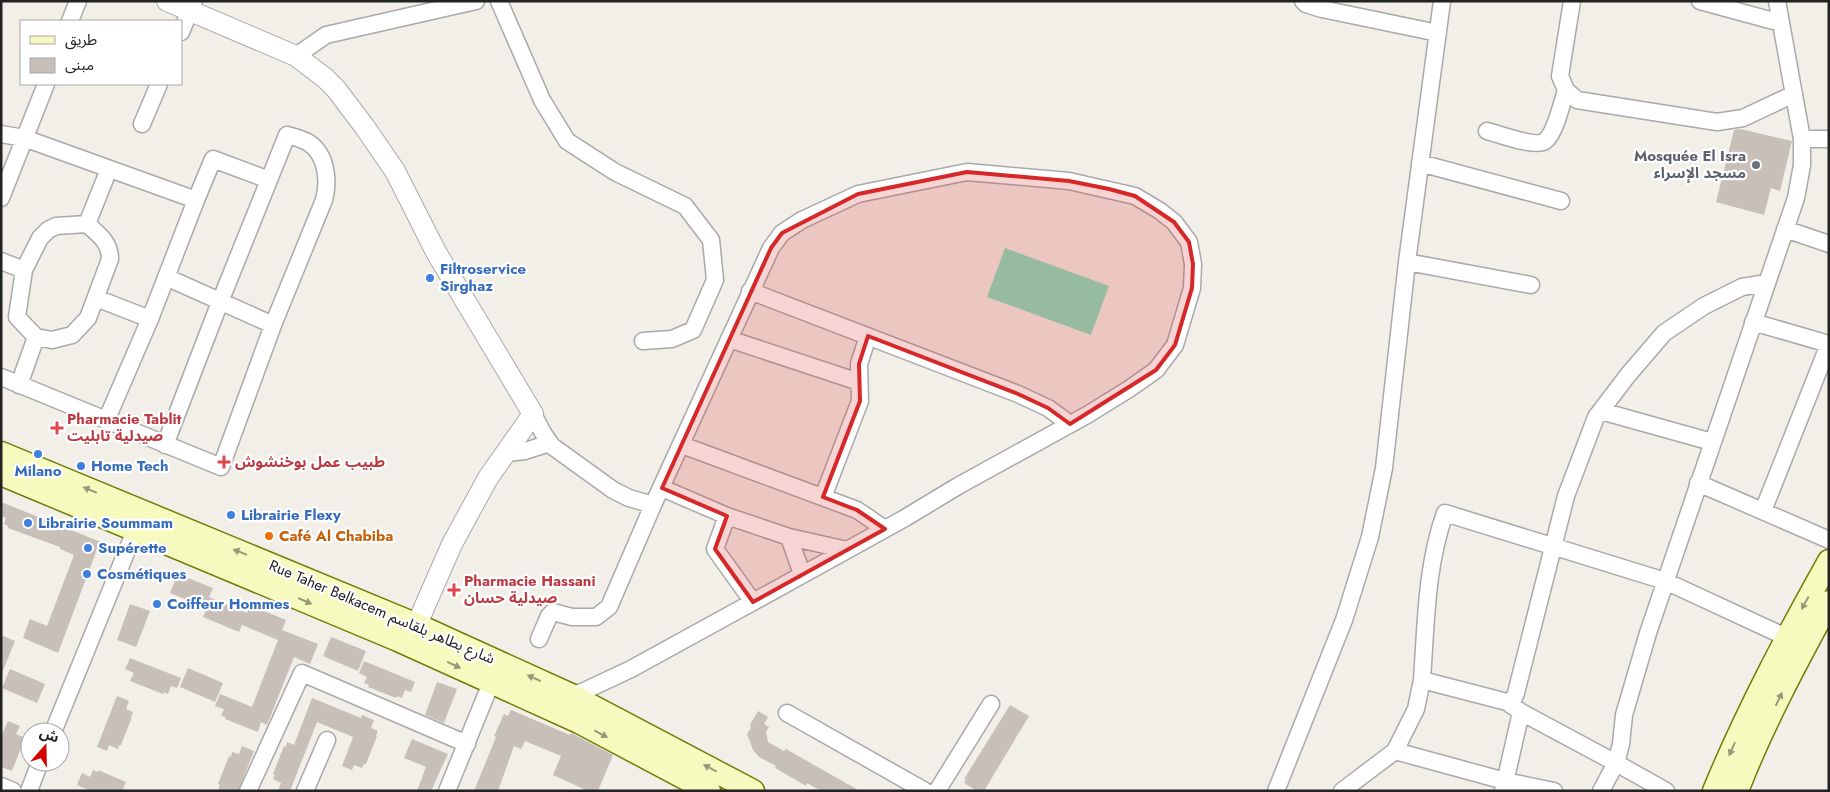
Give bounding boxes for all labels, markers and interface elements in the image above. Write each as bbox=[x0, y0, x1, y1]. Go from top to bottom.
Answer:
legend bbox=[20, 20, 182, 85]
text: طريق bbox=[65, 29, 97, 51]
text: مبنى bbox=[65, 54, 94, 76]
place label: Mosquée El Isra مسجد الإسراء bbox=[1634, 145, 1746, 184]
marker: Mosquée El Isra مسجد الإسراء bbox=[1750, 159, 1762, 171]
place label: Filtroservice Sirghaz bbox=[440, 258, 527, 297]
marker: Filtroservice Sirghaz bbox=[424, 272, 436, 284]
place label: Pharmacie Tablit صيدلية تابليت bbox=[67, 408, 182, 447]
marker: Pharmacie Tablit صيدلية تابليت bbox=[51, 422, 63, 434]
marker: Milano bbox=[32, 448, 44, 460]
place label: طبيب عمل بوخنشوش bbox=[235, 451, 385, 473]
place label: Home Tech bbox=[91, 455, 169, 477]
marker: طبيب عمل بوخنشوش bbox=[217, 455, 231, 469]
place label: Milano bbox=[14, 460, 62, 482]
marker: Home Tech bbox=[75, 460, 87, 472]
one-way arrow bbox=[82, 486, 97, 494]
place label: Librairie Flexy bbox=[241, 504, 341, 526]
marker: Librairie Flexy bbox=[225, 509, 237, 521]
place label: Librairie Soummam bbox=[38, 512, 173, 534]
marker: Librairie Soummam bbox=[22, 517, 34, 529]
place label: Café Al Chabiba bbox=[279, 525, 393, 547]
marker: Café Al Chabiba bbox=[263, 530, 275, 542]
place label: Supérette bbox=[98, 537, 167, 559]
marker: Supérette bbox=[82, 542, 94, 554]
one-way arrow bbox=[233, 547, 247, 555]
street label: Rue Taher Belkacem شارع بطاهر بلقاسم bbox=[265, 554, 498, 671]
place label: Cosmétiques bbox=[97, 563, 186, 585]
marker: Cosmétiques bbox=[81, 568, 93, 580]
place label: Pharmacie Hassani صيدلية حسان bbox=[464, 570, 596, 609]
marker: Pharmacie Hassani صيدلية حسان bbox=[448, 584, 460, 596]
place label: Coiffeur Hommes bbox=[167, 593, 290, 615]
one-way arrow bbox=[1801, 596, 1809, 611]
one-way arrow bbox=[298, 597, 312, 605]
marker: Coiffeur Hommes bbox=[151, 598, 163, 610]
one-way arrow bbox=[447, 662, 461, 670]
one-way arrow bbox=[527, 674, 541, 682]
one-way arrow bbox=[1775, 691, 1783, 706]
north arrow bbox=[20, 722, 70, 772]
text: ش bbox=[37, 722, 62, 747]
one-way arrow bbox=[594, 730, 608, 738]
one-way arrow bbox=[1728, 742, 1736, 756]
one-way arrow bbox=[703, 764, 717, 772]

